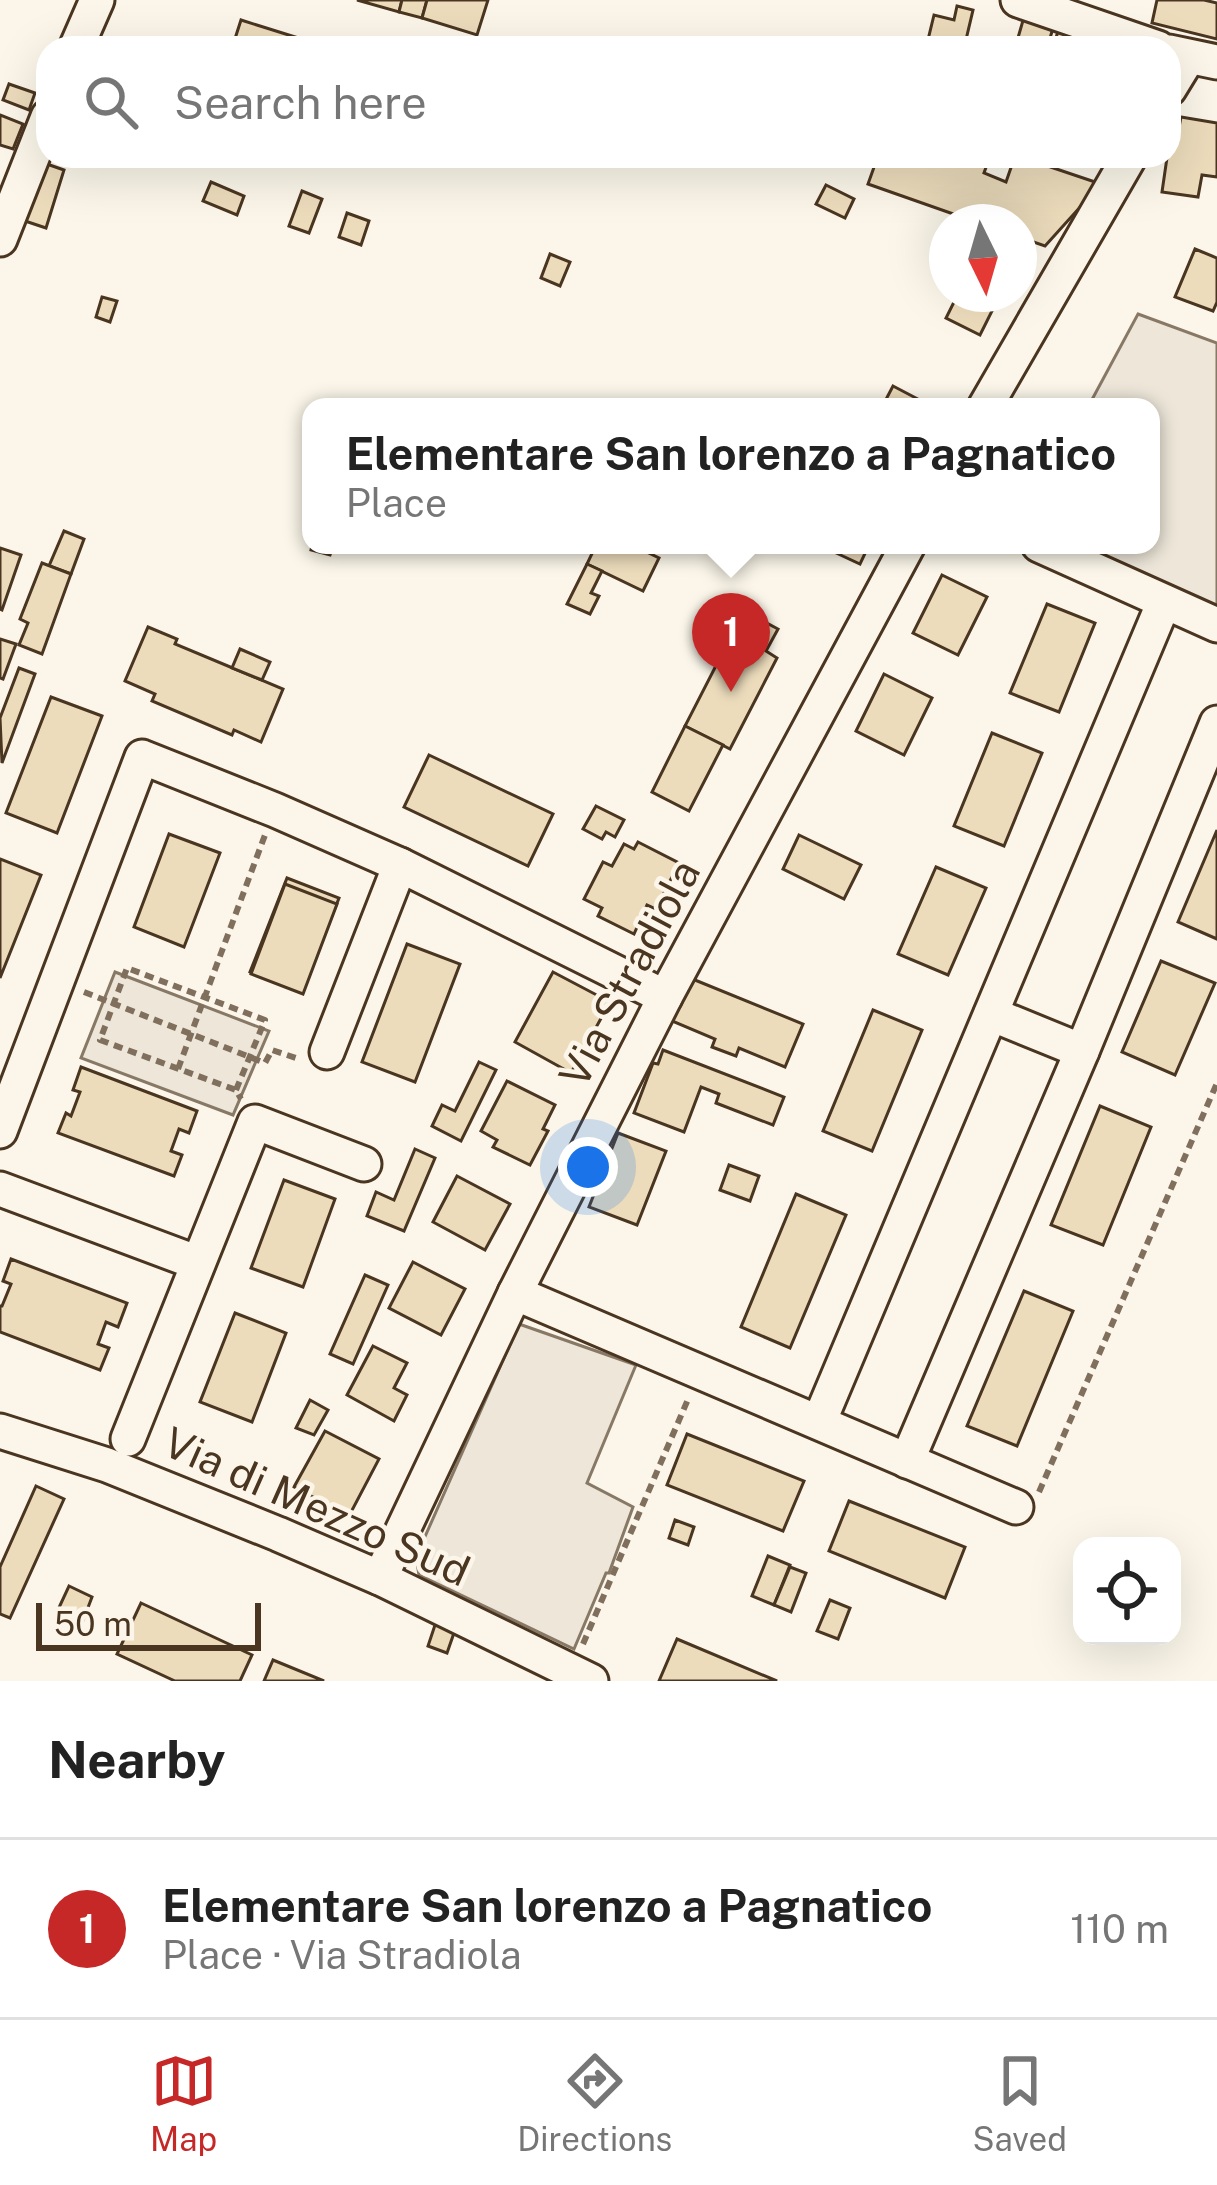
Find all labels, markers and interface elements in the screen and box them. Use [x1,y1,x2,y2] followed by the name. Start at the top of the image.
[36,36,1181,168] search box
[78,69,144,135] icon: search
[174,76,427,129] text: Search here
[929,204,1037,312] north arrow
[302,398,1160,554] popup
[346,427,1116,480] text: Elementare San lorenzo a Pagnatico
[346,480,447,526] text: Place
[692,593,770,692] pin: 1
[549,851,709,1095] street label: Via Stradiola
[558,1137,618,1197] your location
[156,1417,478,1595] street label: Via di Mezzo Sud
[1073,1537,1181,1645] map controls
[1073,1537,1181,1645] button: locate
[36,1597,261,1650] scale bar
[54,1605,132,1643] text: 50 m
[48,1730,225,1789] text: Nearby
[162,1879,932,1932] text: Elementare San lorenzo a Pagnatico
[79,1906,95,1952] text: 1
[1070,1906,1169,1952] text: 110 m
[162,1932,522,1978] text: Place · Via Stradiola
[150,2048,217,2158] tab: Map
[517,2048,672,2158] tab: Directions
[973,2048,1067,2158] tab: Saved

